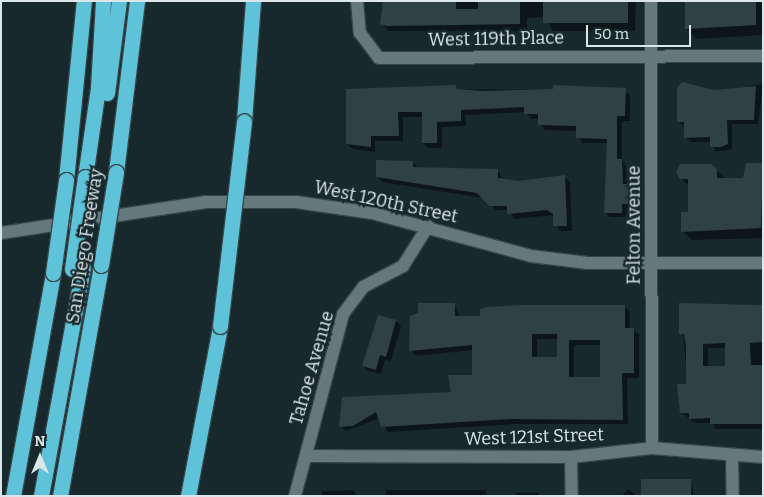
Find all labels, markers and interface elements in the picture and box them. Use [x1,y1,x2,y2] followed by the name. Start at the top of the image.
[589,15,694,47] scale bar
[594,25,629,43] text: 50 m
[428,27,564,51] street label: West 119th Place
[623,165,645,285] street label: Felton Avenue
[62,167,108,325] street label: San Diego Freeway
[312,176,460,228] street label: West 120th Street
[285,308,339,428] street label: Tahoe Avenue
[464,424,604,450] street label: West 121st Street
[15,432,65,482] north arrow
[35,433,45,450] text: N

